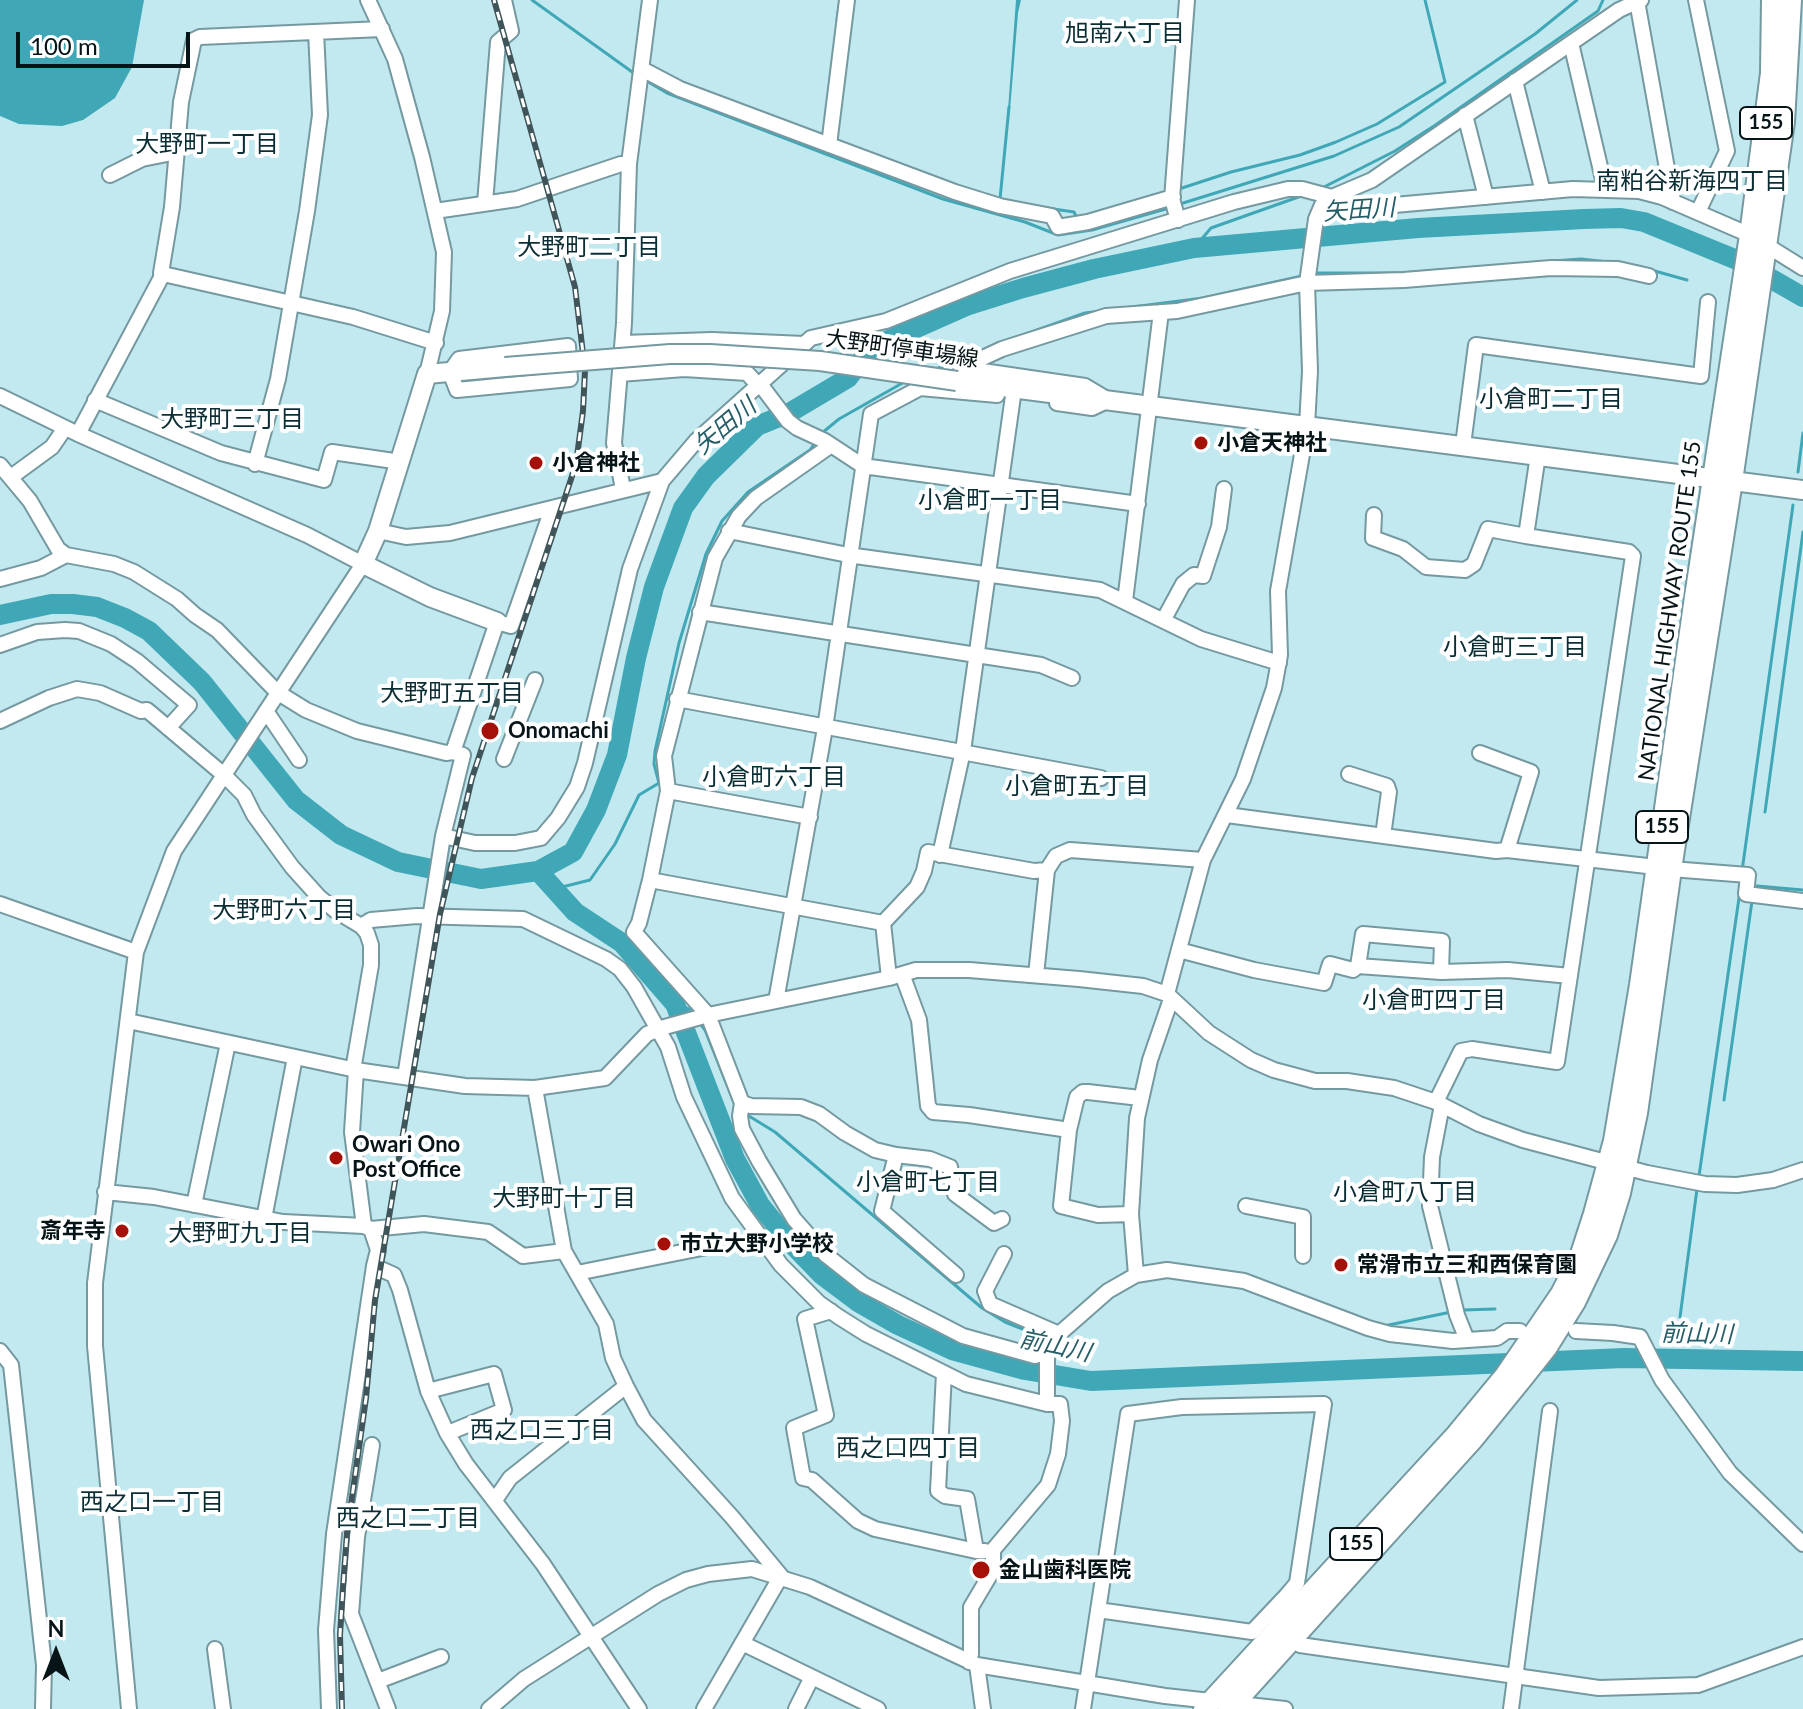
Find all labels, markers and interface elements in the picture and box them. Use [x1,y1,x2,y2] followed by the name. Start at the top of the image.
[20,16,194,66] scale bar
[1065,19,1185,47] district label: 旭南六丁目
[30,31,98,60] text: 100 m
[1740,107,1792,139] road number: 155
[135,130,279,158] district label: 大野町一丁目
[1596,167,1788,195] district label: 南粕谷新海四丁目
[1322,193,1396,227] water label: 矢田川
[517,233,661,261] district label: 大野町二丁目
[824,325,980,373] street label: 大野町停車場線
[1479,385,1623,413] district label: 小倉町二丁目
[688,392,762,460] water label: 矢田川
[160,405,304,433] district label: 大野町三丁目
[1217,430,1327,456] place label: 小倉天神社
[1192,434,1210,452] marker: 小倉天神社
[1633,439,1707,783] street label: NATIONAL HIGHWAY ROUTE 155
[552,450,640,476] place label: 小倉神社
[527,454,545,472] marker: 小倉神社
[918,486,1062,514] district label: 小倉町一丁目
[1443,633,1587,661] district label: 小倉町三丁目
[380,679,524,707] district label: 大野町五丁目
[508,718,609,744] place label: Onomachi
[479,720,501,742] marker: Onomachi
[702,763,846,791] district label: 小倉町六丁目
[1005,772,1149,800] district label: 小倉町五丁目
[1636,811,1688,843] road number: 155
[212,896,356,924] district label: 大野町六丁目
[1362,986,1506,1014] district label: 小倉町四丁目
[352,1132,461,1184] place label: Owari Ono Post Office
[327,1149,345,1167] marker: Owari Ono Post Office
[856,1168,1000,1196] district label: 小倉町七丁目
[1333,1178,1477,1206] district label: 小倉町八丁目
[492,1184,636,1212] district label: 大野町十丁目
[40,1218,106,1244] place label: 斎年寺
[168,1219,312,1247] district label: 大野町九丁目
[113,1222,131,1240] marker: 斎年寺
[680,1231,834,1257] place label: 市立大野小学校
[655,1235,673,1253] marker: 市立大野小学校
[1357,1252,1577,1278] place label: 常滑市立三和西保育園
[1332,1256,1350,1274] marker: 常滑市立三和西保育園
[1661,1319,1733,1349] water label: 前山川
[1017,1324,1093,1368] water label: 前山川
[470,1416,614,1444] district label: 西之口三丁目
[836,1434,980,1462] district label: 西之口四丁目
[80,1488,224,1516] district label: 西之口一丁目
[336,1504,480,1532] district label: 西之口二丁目
[1330,1528,1382,1560] road number: 155
[999,1557,1131,1583] place label: 金山歯科医院
[970,1559,992,1581] marker: 金山歯科医院
[16,1613,96,1693] north arrow
[48,1615,64,1642] text: N

